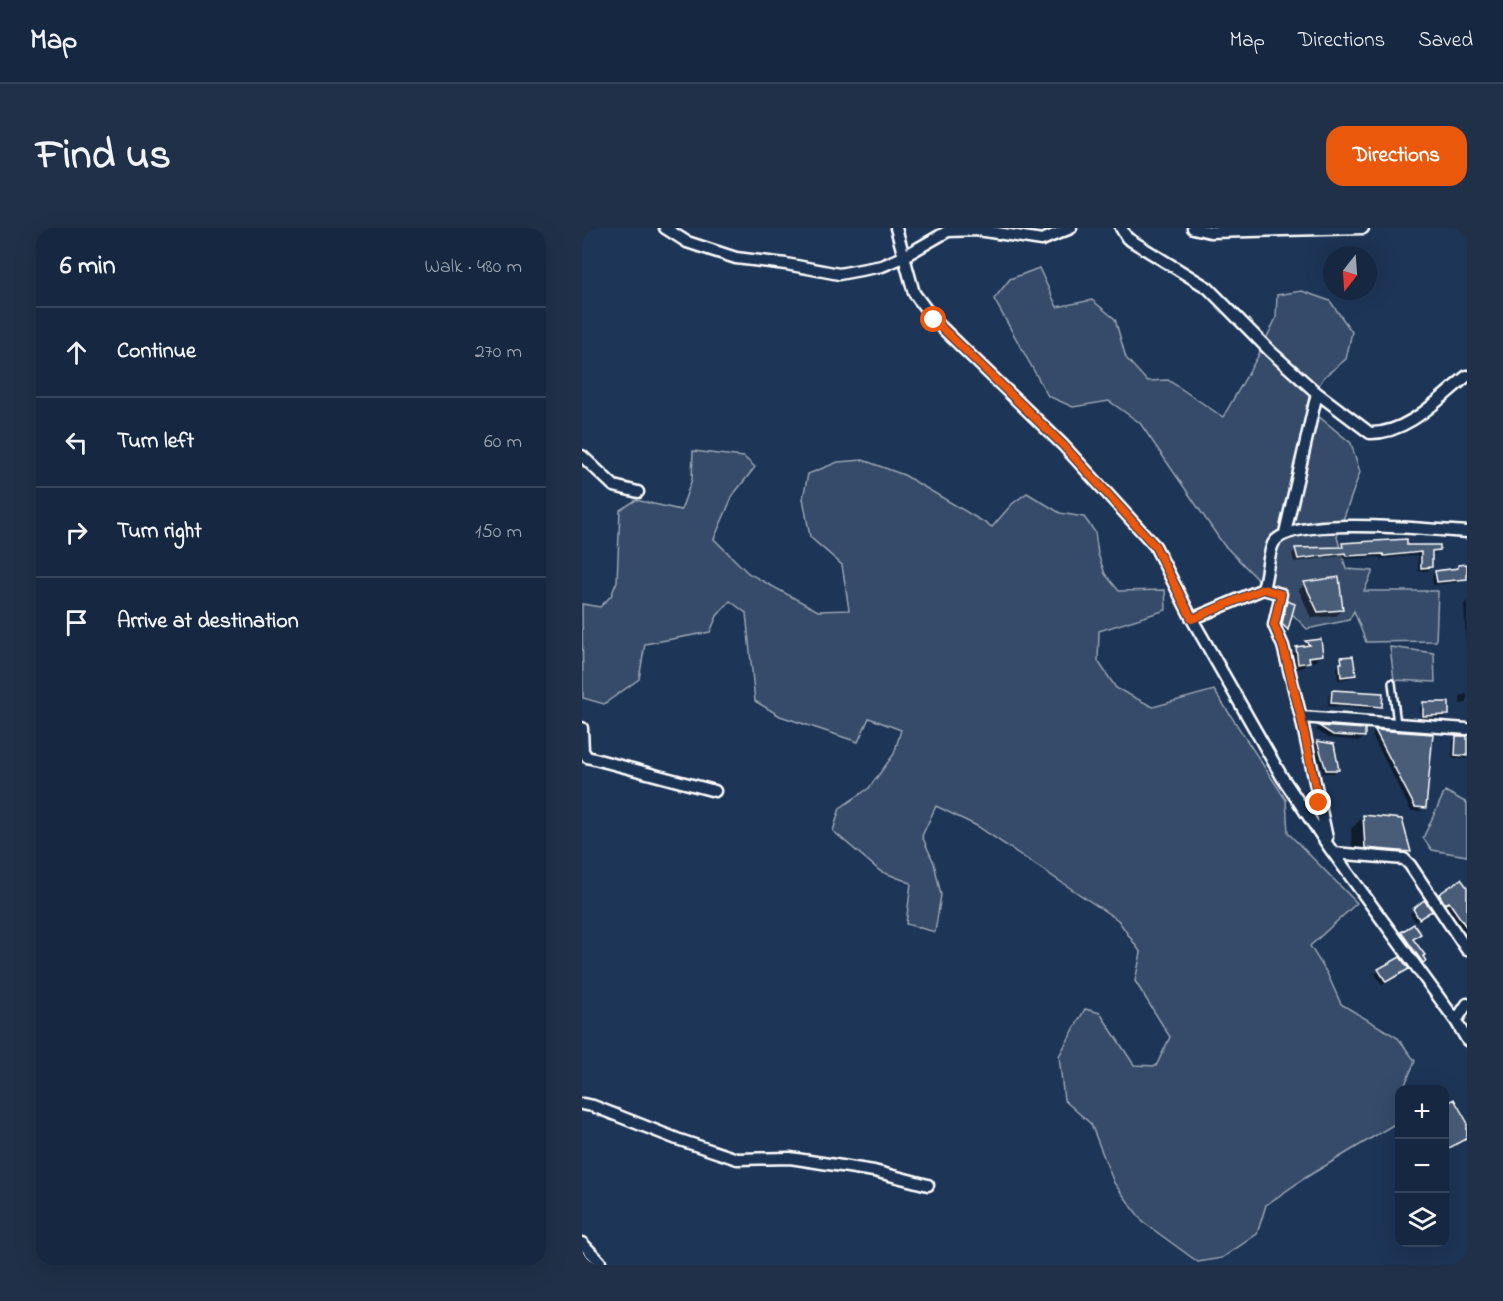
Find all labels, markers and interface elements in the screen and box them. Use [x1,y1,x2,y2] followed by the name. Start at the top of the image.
[30,21,77,62] text: Map
[1229,26,1265,56] text: Map
[1298,26,1385,56] text: Directions
[1418,26,1473,56] text: Saved
[36,126,171,187] text: Find us
[1326,126,1467,186] button: Directions
[1323,246,1377,300] north arrow
[60,248,116,286] text: 6 min
[424,253,522,282] text: Walk · 480 m
[920,306,946,332] route start
[60,336,93,369] icon: ahead
[117,336,196,368] text: Continue
[475,338,522,367] text: 270 m
[60,426,93,459] icon: left
[117,426,194,458] text: Turn left
[484,428,522,457] text: 60 m
[60,516,93,549] icon: right
[117,516,202,548] text: Turn right
[475,518,522,547] text: 150 m
[60,606,93,639] icon: arrive
[117,606,299,638] text: Arrive at destination
[1305,789,1331,815] route end
[1395,1085,1449,1247] map controls
[1395,1085,1449,1139] button: +
[1395,1139,1449,1193] button: −
[1395,1193,1449,1247] button: layers

